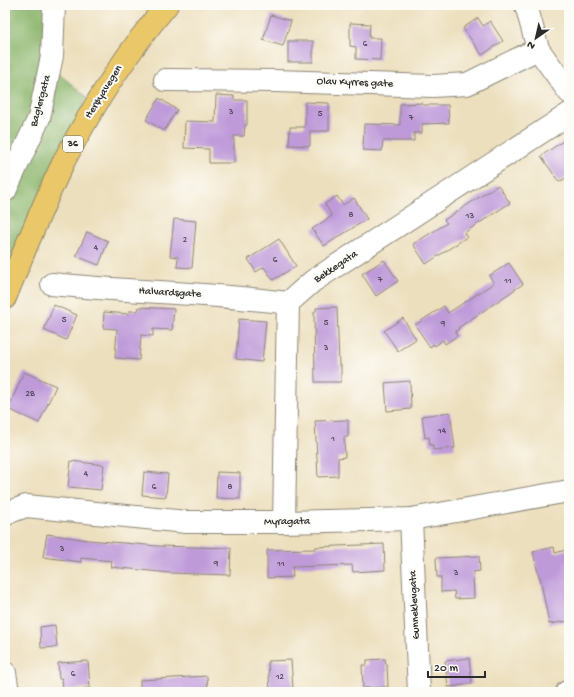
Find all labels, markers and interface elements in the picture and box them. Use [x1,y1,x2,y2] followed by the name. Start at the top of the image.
[516,18,556,58] north arrow
[525,38,538,52] text: N
[363,39,368,50] house number: 6
[83,62,126,121] street label: Herøyavegen
[28,73,54,129] street label: Baglergata
[316,76,394,90] street label: Olav Kyrres gate
[228,107,234,118] house number: 3
[318,109,323,120] house number: 5
[408,113,414,124] house number: 7
[63,136,83,152] road number: 36
[349,210,354,221] house number: 8
[465,211,474,222] house number: 13
[183,235,188,246] house number: 2
[94,243,99,254] house number: 4
[311,248,361,286] street label: Bekkegata
[273,255,278,266] house number: 6
[377,275,383,286] house number: 7
[503,276,512,287] house number: 11
[138,285,202,301] street label: Halvardsgate
[62,315,67,326] house number: 5
[324,318,329,329] house number: 5
[440,319,446,330] house number: 9
[323,343,329,354] house number: 3
[25,389,35,400] house number: 2B
[437,426,447,437] house number: 14
[330,434,335,445] house number: 1
[84,469,89,480] house number: 4
[152,482,157,493] house number: 6
[228,482,233,493] house number: 8
[264,516,311,528] street label: Myragata
[59,544,65,555] house number: 3
[213,559,219,570] house number: 9
[276,559,285,570] house number: 11
[453,568,459,579] house number: 3
[407,569,423,640] street label: Gunneklevgata
[428,653,485,679] scale bar
[434,662,459,676] text: 20 m
[71,669,76,680] house number: 6
[275,672,285,683] house number: 12

